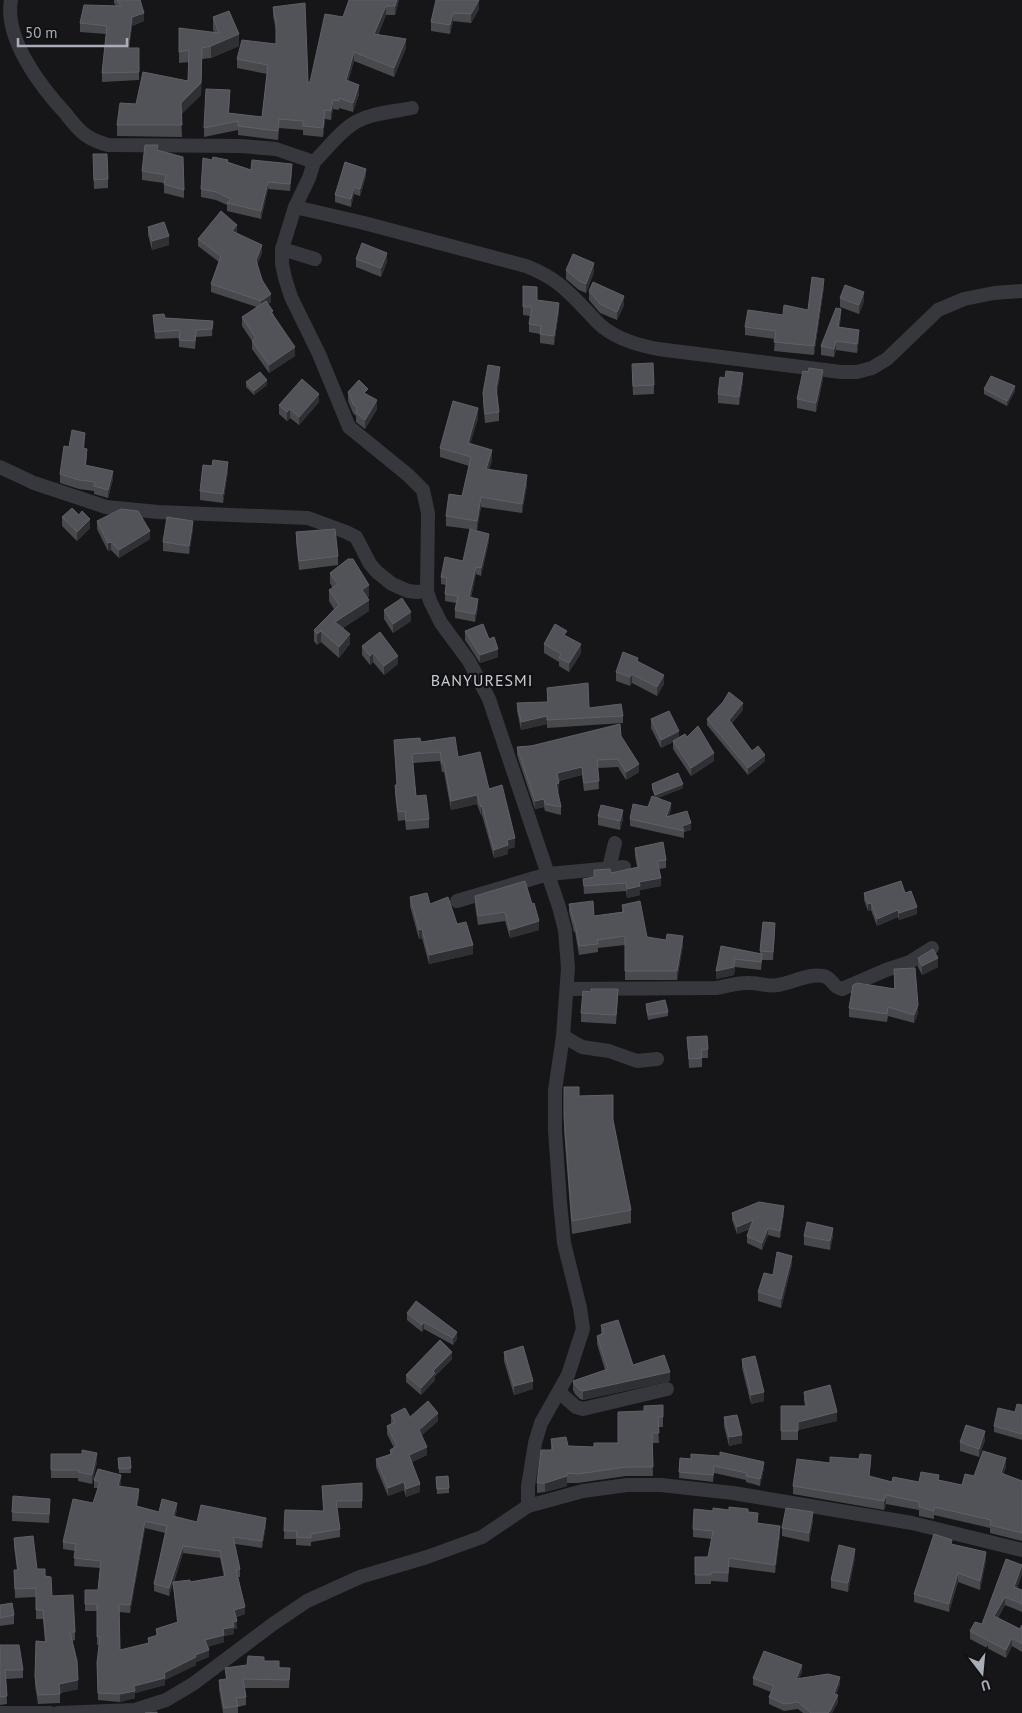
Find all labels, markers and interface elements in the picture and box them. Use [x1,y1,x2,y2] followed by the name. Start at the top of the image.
[18,15,126,47] scale bar
[25,23,58,42] text: 50 m
[431,670,533,690] district label: BANYURESMI
[957,1648,1007,1698] north arrow
[979,1676,992,1695] text: U

